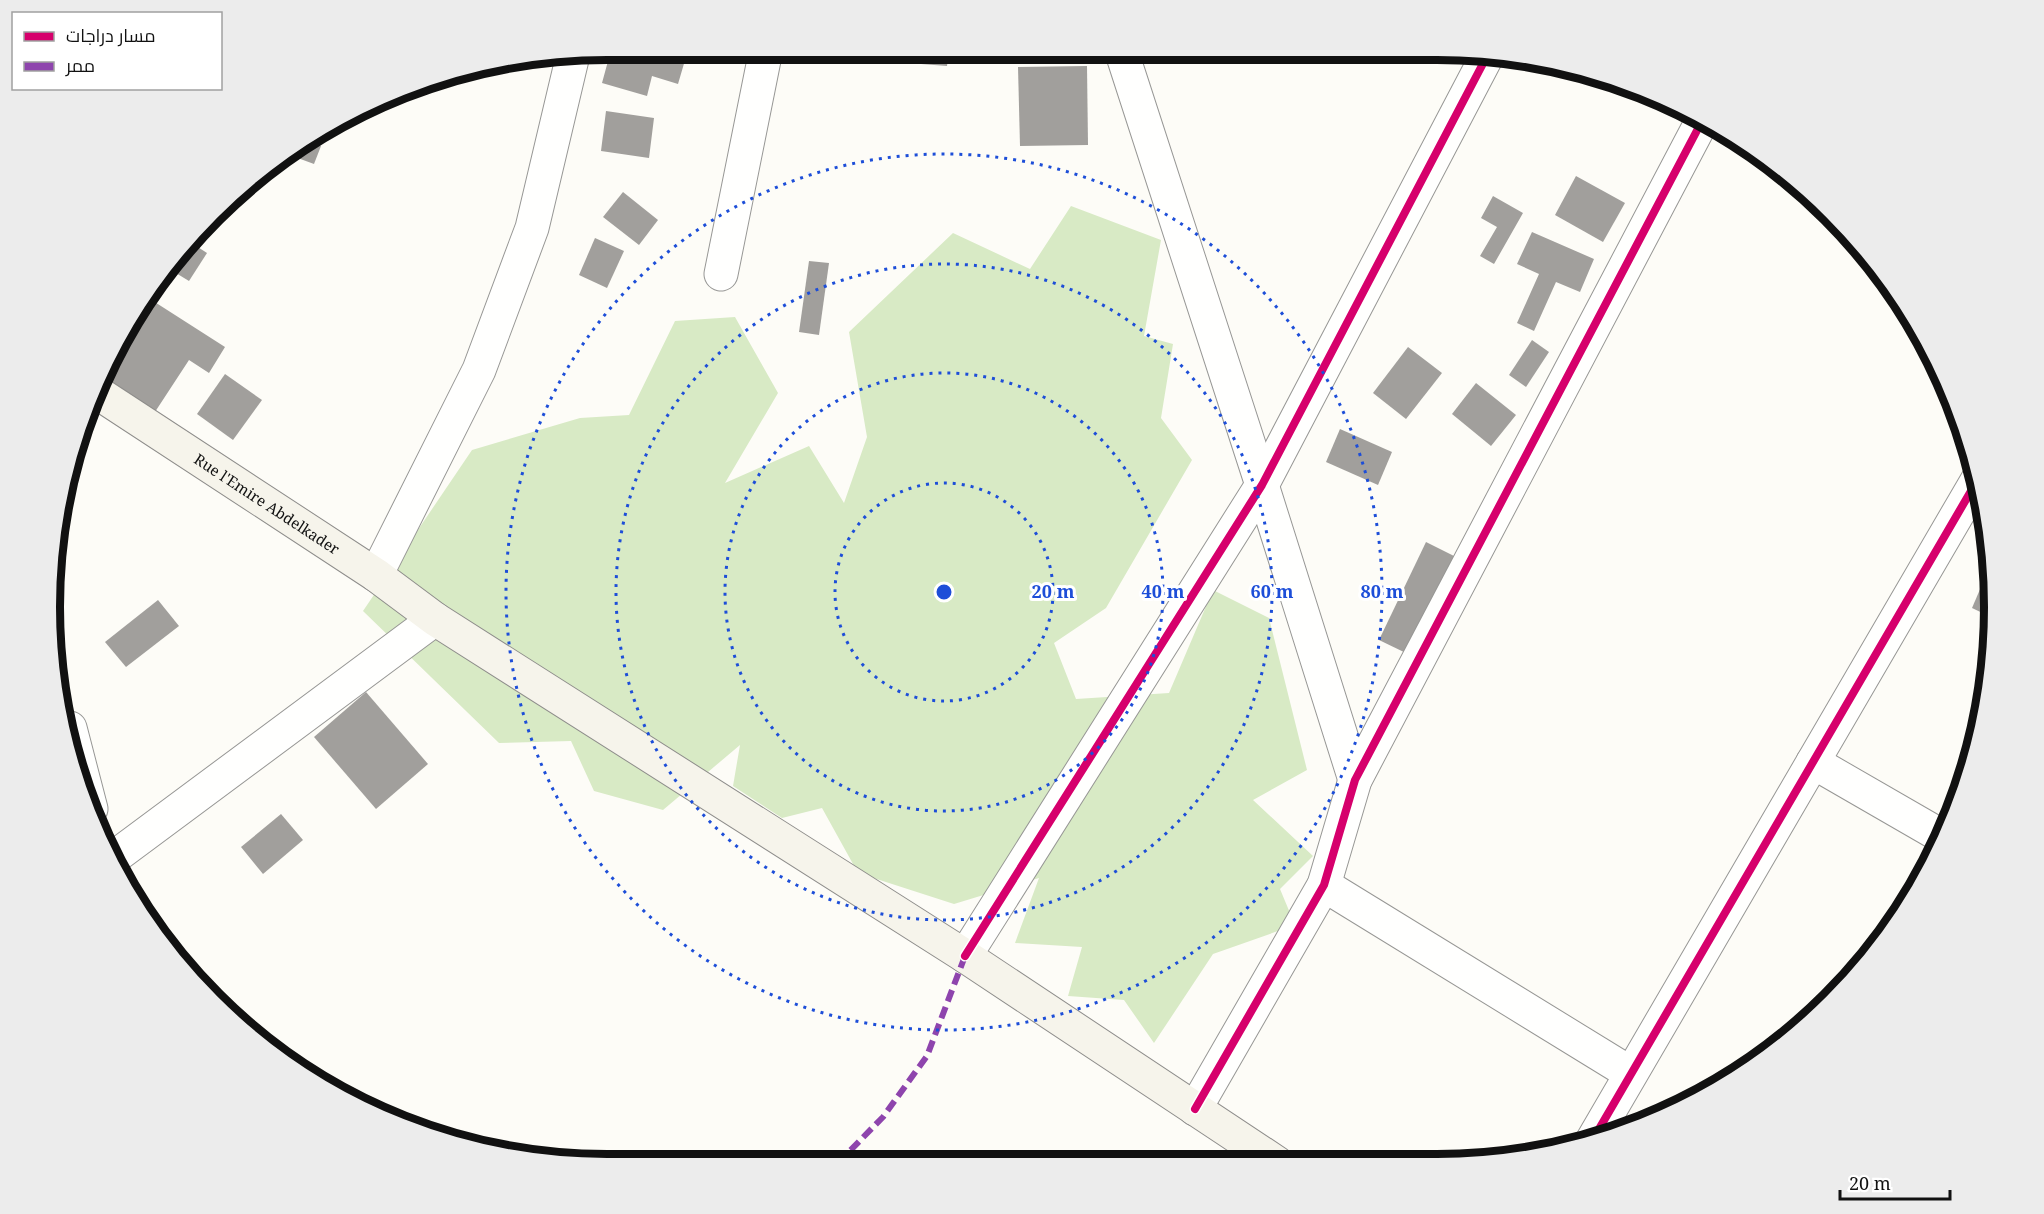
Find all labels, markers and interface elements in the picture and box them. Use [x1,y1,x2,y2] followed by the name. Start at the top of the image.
[12,12,222,90] legend
[66,23,156,47] text: مسار دراجات
[65,53,95,77] text: ممر
[190,449,344,559] street label: Rue l'Emire Abdelkader
[1032,579,1075,603] text: 20 m
[1142,579,1185,603] text: 40 m
[1251,579,1294,603] text: 60 m
[1361,579,1404,603] text: 80 m
[934,582,954,602] centre of rings
[1840,1163,1950,1201] scale bar
[1849,1171,1891,1195] text: 20 m

